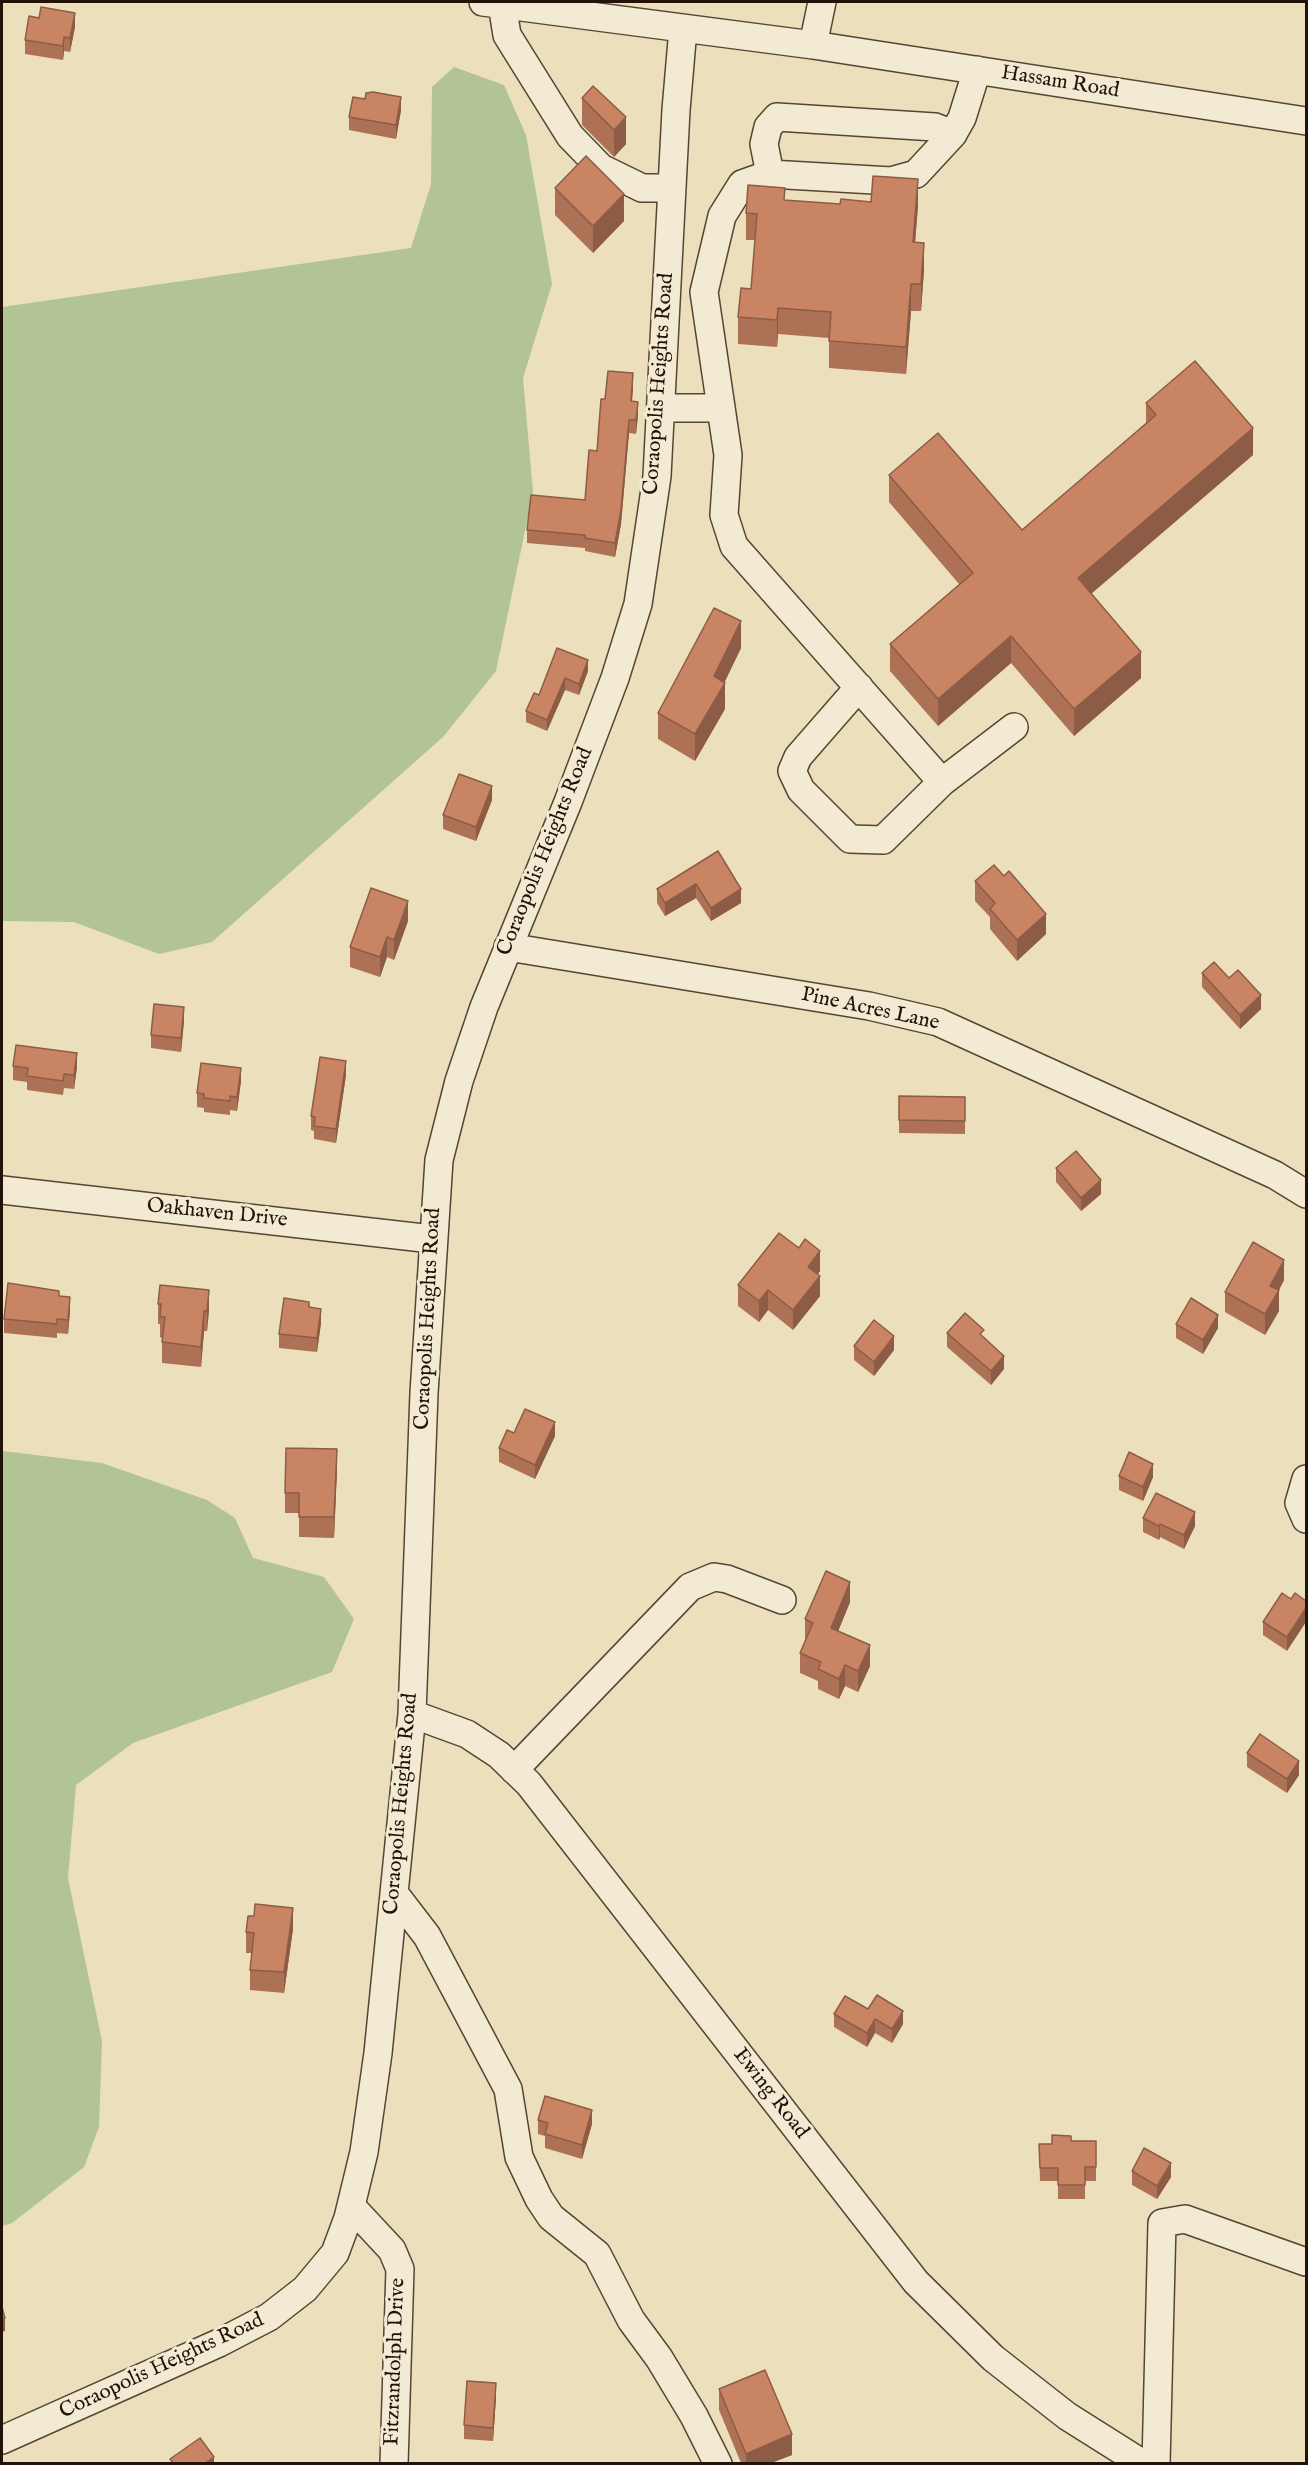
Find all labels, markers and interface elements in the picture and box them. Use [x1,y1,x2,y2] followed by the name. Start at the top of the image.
[999,61,1121,105] street label: Hassam Road
[640,272,680,496] street label: Coraopolis Heights Road
[493,744,599,960] street label: Coraopolis Heights Road
[799,983,941,1037] street label: Pine Acres Lane
[145,1194,289,1234] street label: Oakhaven Drive
[411,1207,447,1431] street label: Coraopolis Heights Road
[380,1692,424,1916] street label: Coraopolis Heights Road
[727,2044,813,2144] street label: Ewing Road
[380,2278,412,2446] street label: Fitzrandolph Drive
[56,2309,268,2425] street label: Coraopolis Heights Road

